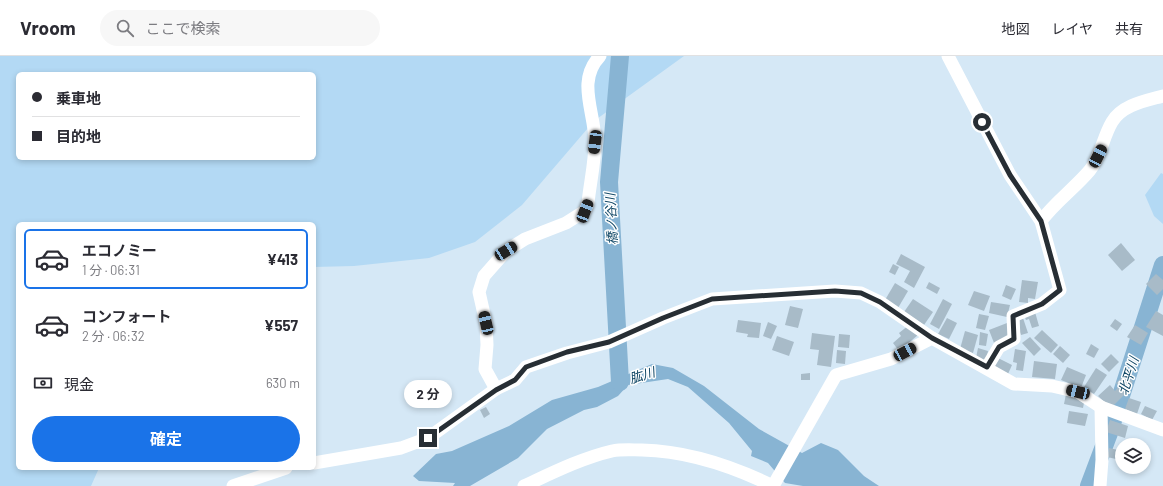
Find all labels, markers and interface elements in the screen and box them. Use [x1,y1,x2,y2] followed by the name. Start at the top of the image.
[100,10,380,46] search box
[20,16,76,39] text: Vroom
[114,17,136,39] icon: search
[146,19,221,37] text: ここで検索
[1001,20,1029,37] text: 地図
[1051,20,1093,37] text: レイヤ
[1115,20,1143,37] text: 共有
[56,89,101,107] text: 乗車地
[973,113,991,131] route start
[56,127,101,145] text: 目的地
[588,129,602,155] car
[1087,143,1109,169] car
[602,191,620,245] water label: 橋ノ谷川
[575,198,595,224] car
[493,240,519,262] car
[34,241,70,277] icon: car
[82,241,157,259] text: エコノミー
[267,250,298,268] text: ¥413
[82,262,140,278] text: 1 分 · 06:31
[34,307,70,343] icon: car
[82,307,172,325] text: コンフォート
[477,310,495,336] car
[264,316,298,334] text: ¥557
[82,328,145,344] text: 2 分 · 06:32
[892,341,918,363] car
[1114,353,1142,397] water label: 北平川
[627,363,659,386] water label: 肱川
[32,372,54,394] icon: cash
[64,375,94,393] text: 現金
[266,375,300,391] text: 630 m
[404,380,452,408] callout: 2 分
[1065,383,1091,401] car
[417,386,439,402] text: 2 分
[32,416,300,462] button: 確定
[419,429,437,447] route end
[1115,438,1151,474] map controls
[1115,438,1151,474] button: layers

